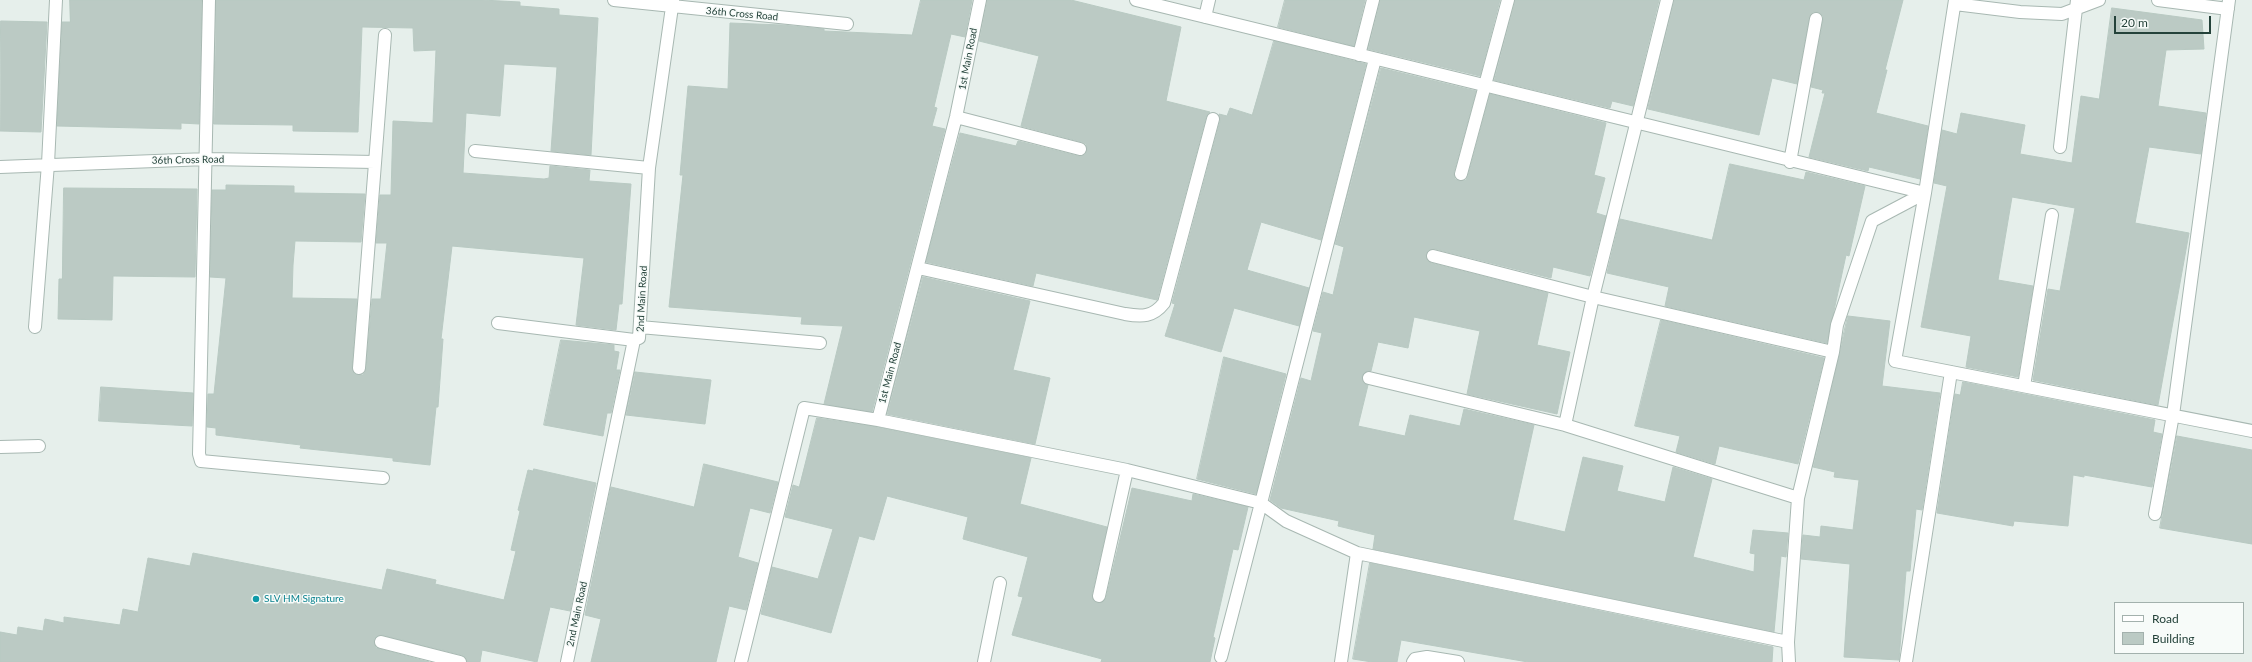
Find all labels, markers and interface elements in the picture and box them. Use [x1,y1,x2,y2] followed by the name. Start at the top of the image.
[705,5,779,23] street label: 36th Cross Road
[2116,8,2213,34] scale bar
[2121,15,2148,30] text: 20 m
[956,27,980,91] street label: 1st Main Road
[152,153,224,167] street label: 36th Cross Road
[634,266,650,332] street label: 2nd Main Road
[876,341,904,405] street label: 1st Main Road
[564,580,590,648] street label: 2nd Main Road
[264,593,344,605] place label: SLV HM Signature
[251,594,261,604] marker: SLV HM Signature
[2114,602,2244,654] legend
[2152,611,2179,626] text: Road
[2152,631,2195,646] text: Building

